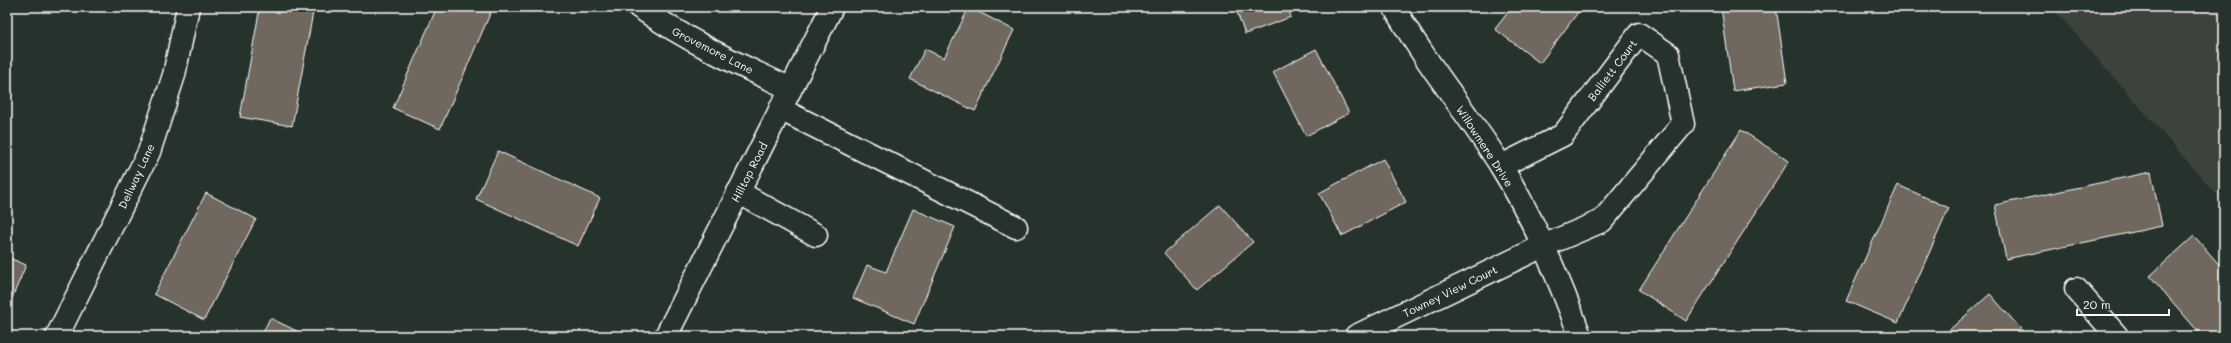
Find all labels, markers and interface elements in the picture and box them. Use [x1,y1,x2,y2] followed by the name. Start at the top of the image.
[670,23,756,77] street label: Grovemore Lane
[1584,36,1640,104] street label: Balliett Court
[1453,102,1517,190] street label: Willowmere Drive
[727,139,771,205] street label: Hilltop Road
[114,141,158,211] street label: Dellway Lane
[1400,262,1500,320] street label: Towney View Court
[2077,291,2169,317] scale bar
[2083,296,2111,312] text: 20 m

